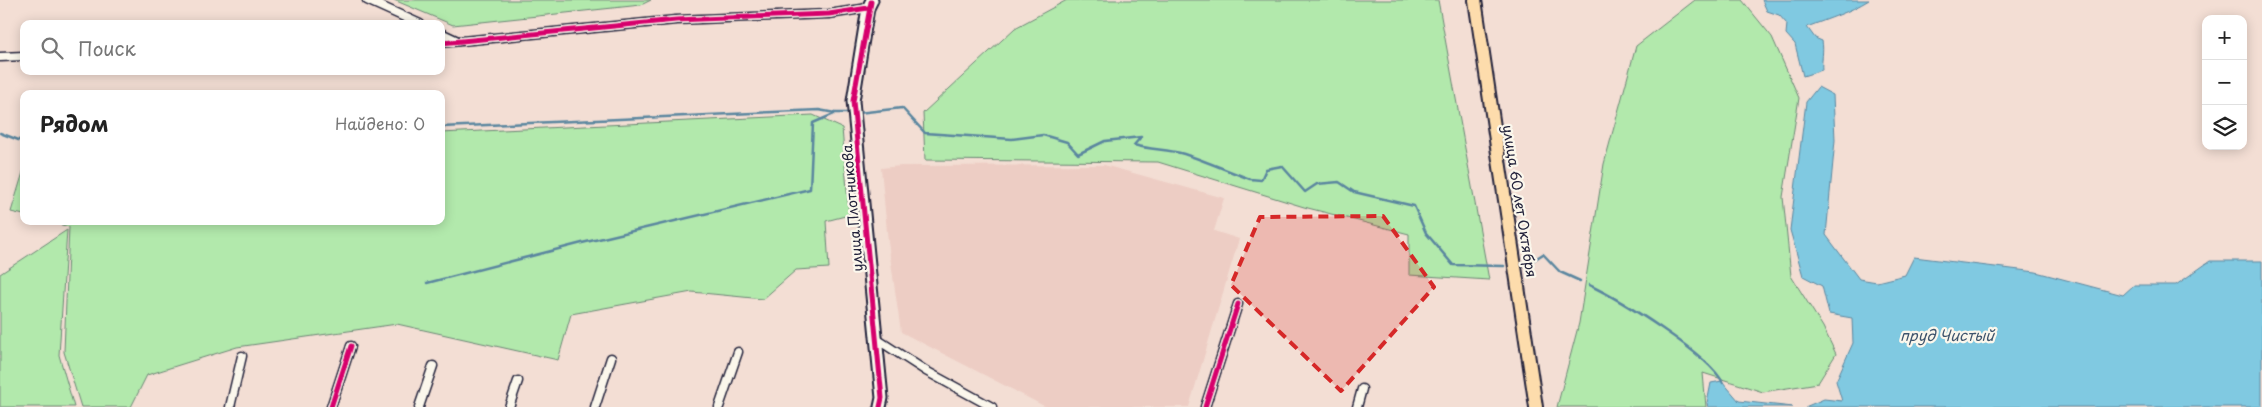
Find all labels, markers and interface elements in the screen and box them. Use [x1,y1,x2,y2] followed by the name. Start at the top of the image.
[2202,15,2247,150] map controls
[2202,15,2247,60] button: +
[20,20,445,75] search box
[38,34,66,62] icon: search
[78,34,136,62] text: Поиск
[2202,60,2247,105] button: −
[2202,105,2247,150] button: layers
[40,107,108,139] text: Рядом
[335,111,425,135] text: Найдено: 0
[1498,123,1542,279] street label: улица 60 лет Октября
[836,143,868,273] street label: улица Плотникова
[1900,323,1996,346] water label: пруд Чистый

